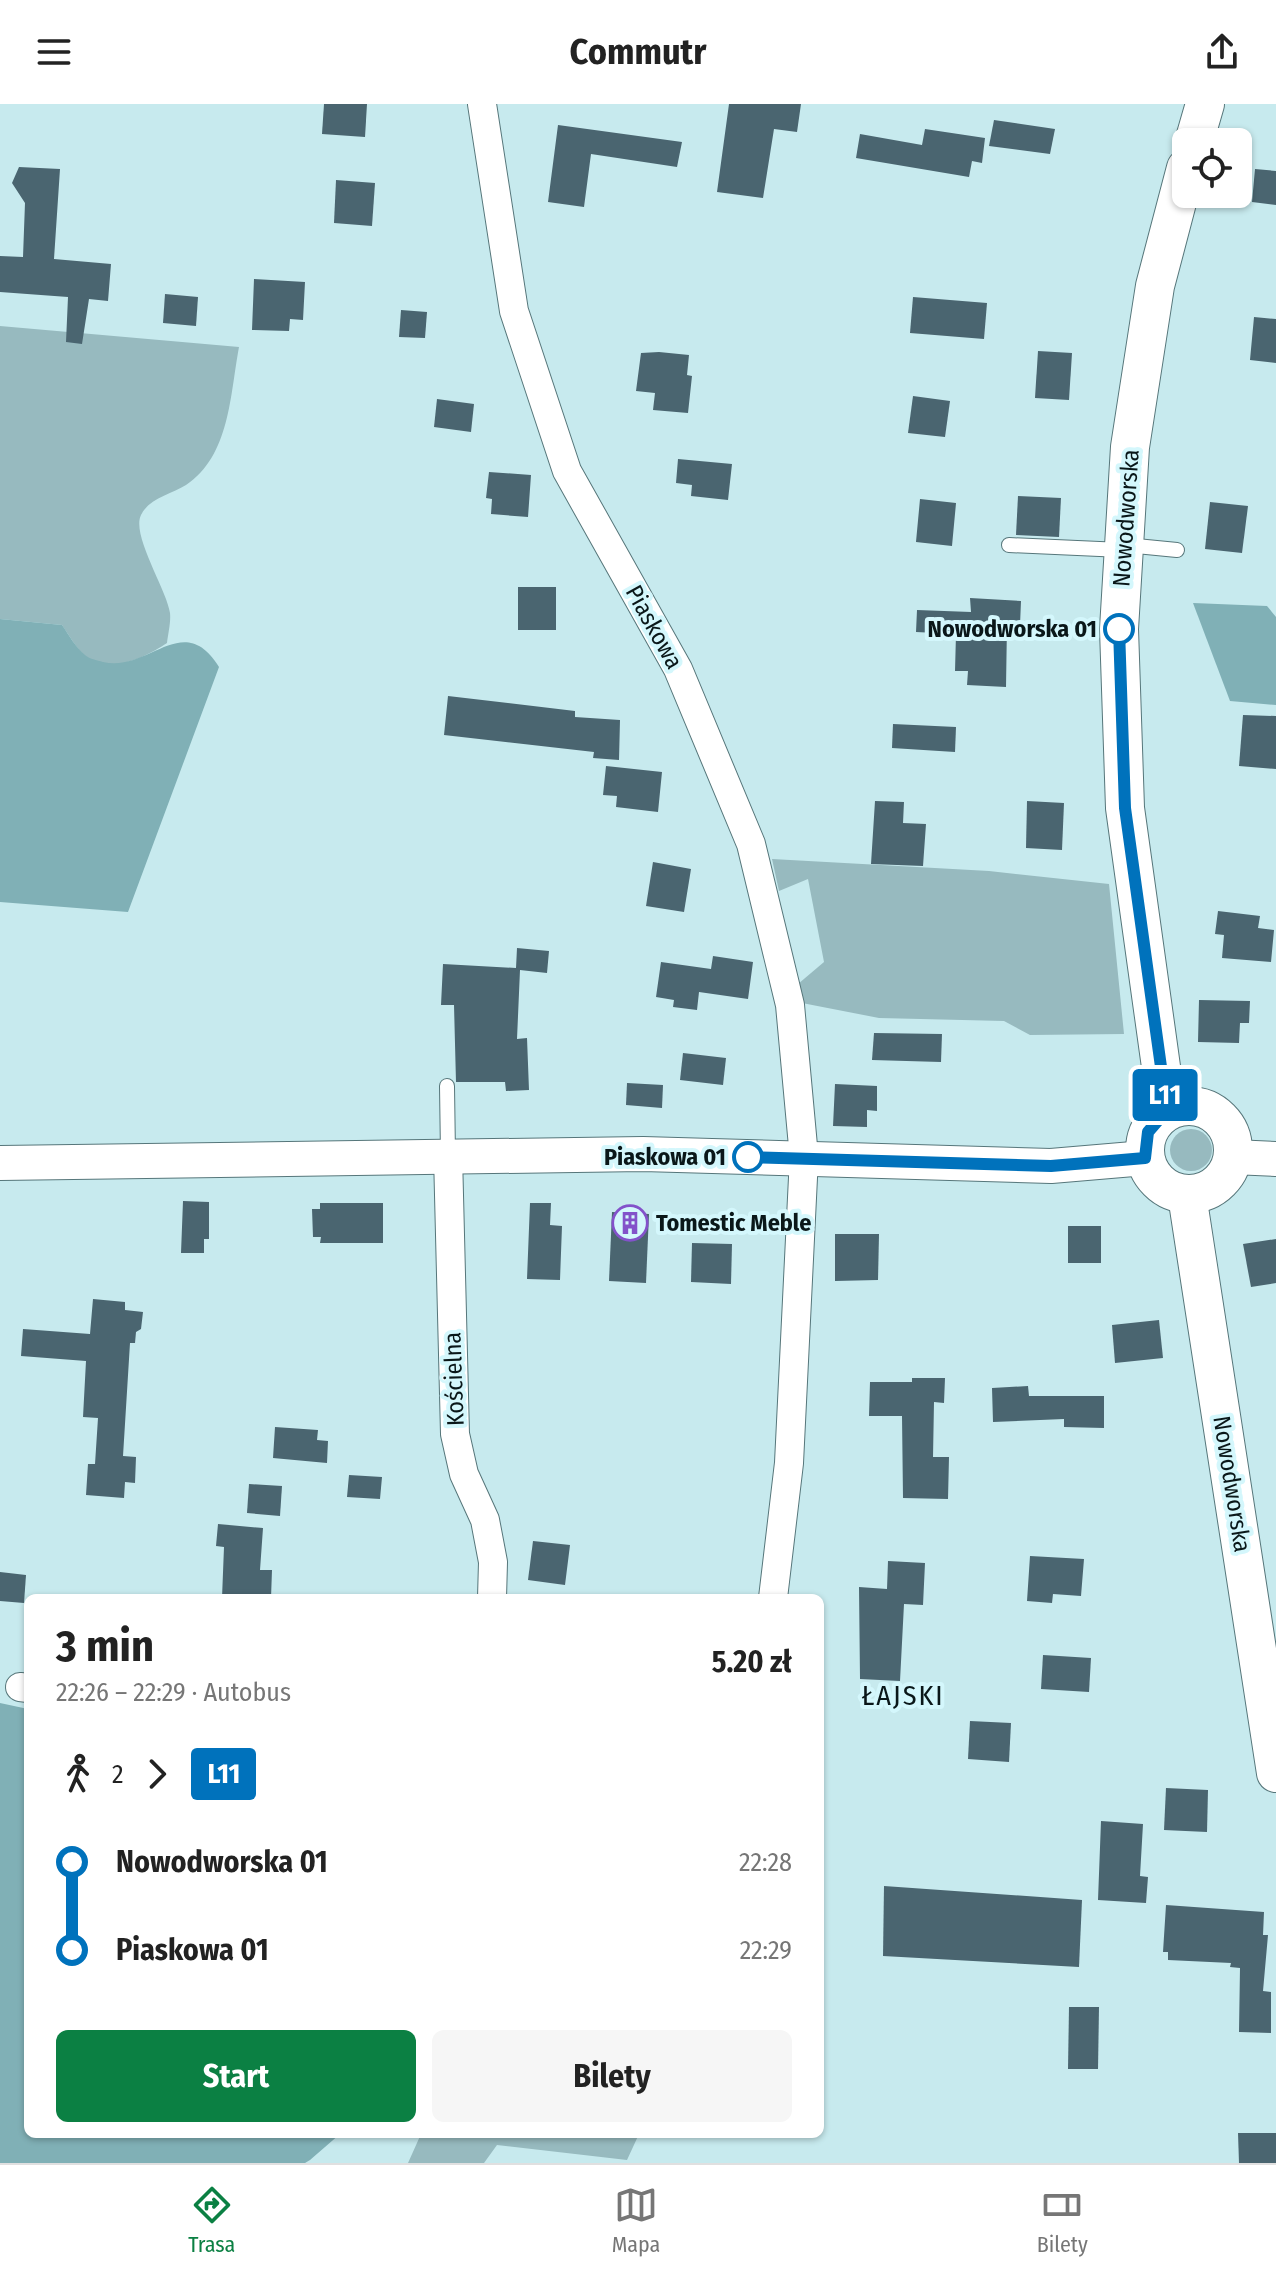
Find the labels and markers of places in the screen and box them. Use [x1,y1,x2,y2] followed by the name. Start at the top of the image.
[1104,614,1134,644] marker: Nowodworska 01
[928,615,1097,643] place label: Nowodworska 01
[733,1142,763,1172] marker: Piaskowa 01
[604,1143,726,1171] place label: Piaskowa 01
[611,1204,649,1242] building icon: Tomestic Meble
[656,1209,811,1237] place label: Tomestic Meble

